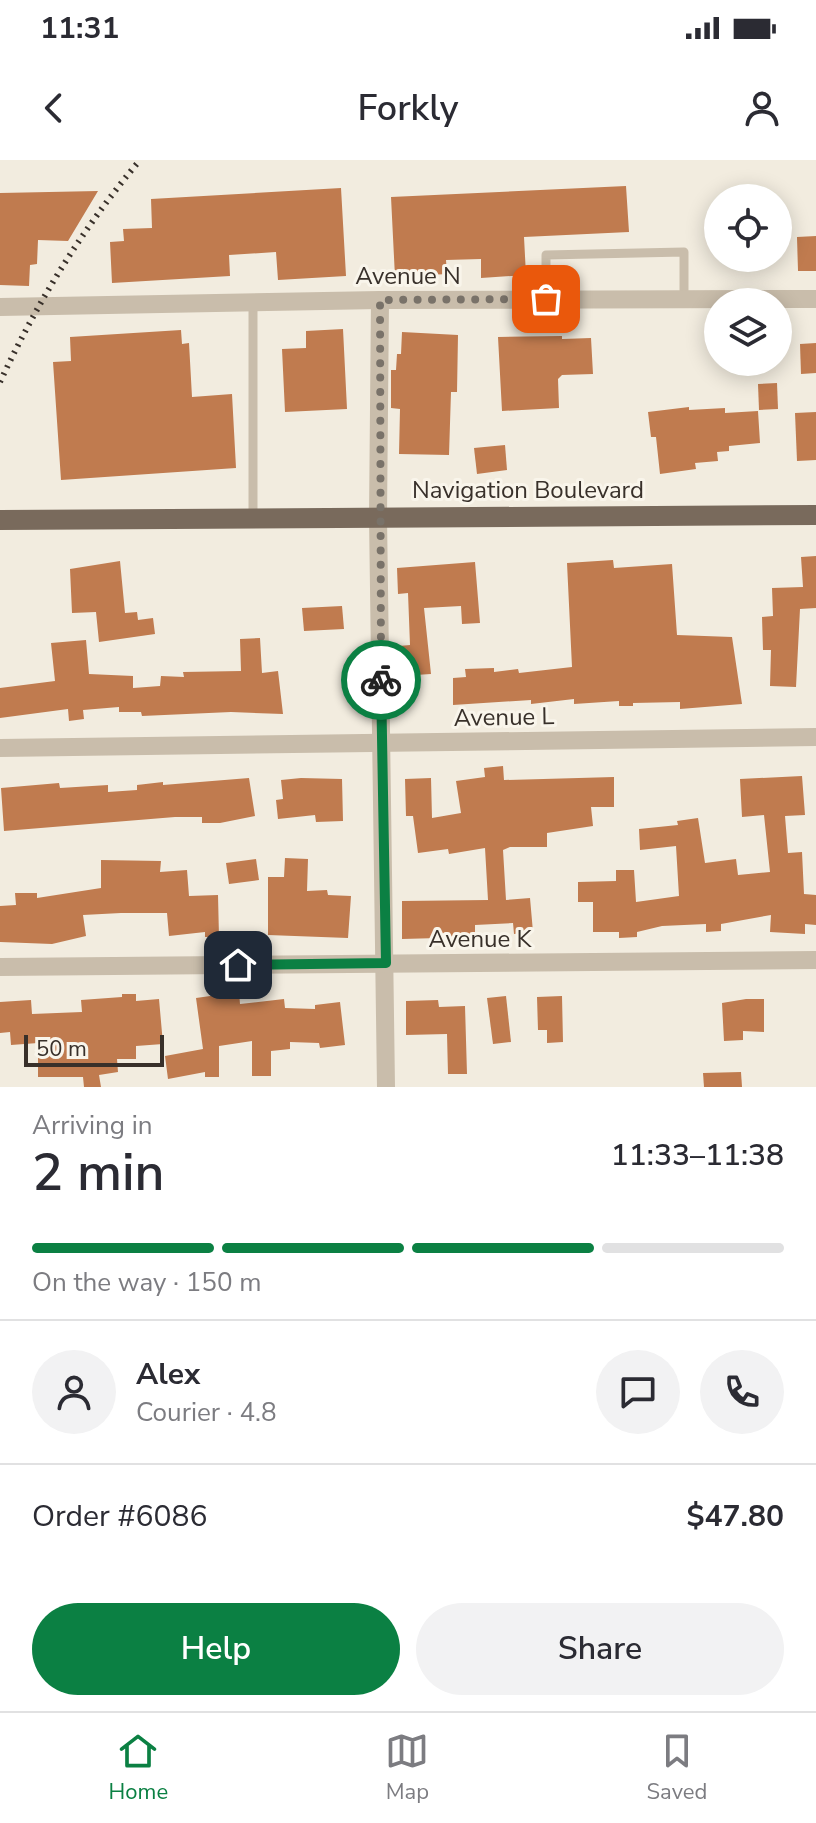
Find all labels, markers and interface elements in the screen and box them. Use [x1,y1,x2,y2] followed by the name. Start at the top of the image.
[40,8,119,49] text: 11:31
[358,84,458,133] text: Forkly
[32,86,76,130] icon: back
[740,86,784,130] icon: person
[704,184,792,376] map controls
[704,184,792,272] button: locate
[355,260,461,292] street label: Avenue N
[512,265,580,333] pin
[524,277,568,321] icon: bag
[704,288,792,376] button: layers
[412,474,644,506] street label: Navigation Boulevard
[341,640,421,720] courier
[359,658,403,702] icon: bike
[453,700,555,734] street label: Avenue L
[429,923,532,955] street label: Avenue K
[204,931,272,999] pin
[216,943,260,987] icon: home
[24,1031,164,1067] scale bar
[36,1034,87,1064] text: 50 m
[32,1108,153,1143] text: Arriving in
[611,1135,784,1176] text: 11:33–11:38
[32,1137,165,1208] text: 2 min
[32,1265,261,1300] text: On the way · 150 m
[32,1350,116,1434] button: person
[596,1350,680,1434] button: chat
[700,1350,784,1434] button: phone
[136,1354,200,1395] text: Alex
[136,1395,277,1430] text: Courier · 4.8
[32,1496,207,1537] text: Order #6086
[687,1496,784,1537] text: $47.80
[32,1603,400,1695] button: Help
[416,1603,784,1695] button: Share
[109,1729,168,1807] tab: Home
[385,1729,429,1807] tab: Map
[647,1729,707,1807] tab: Saved

